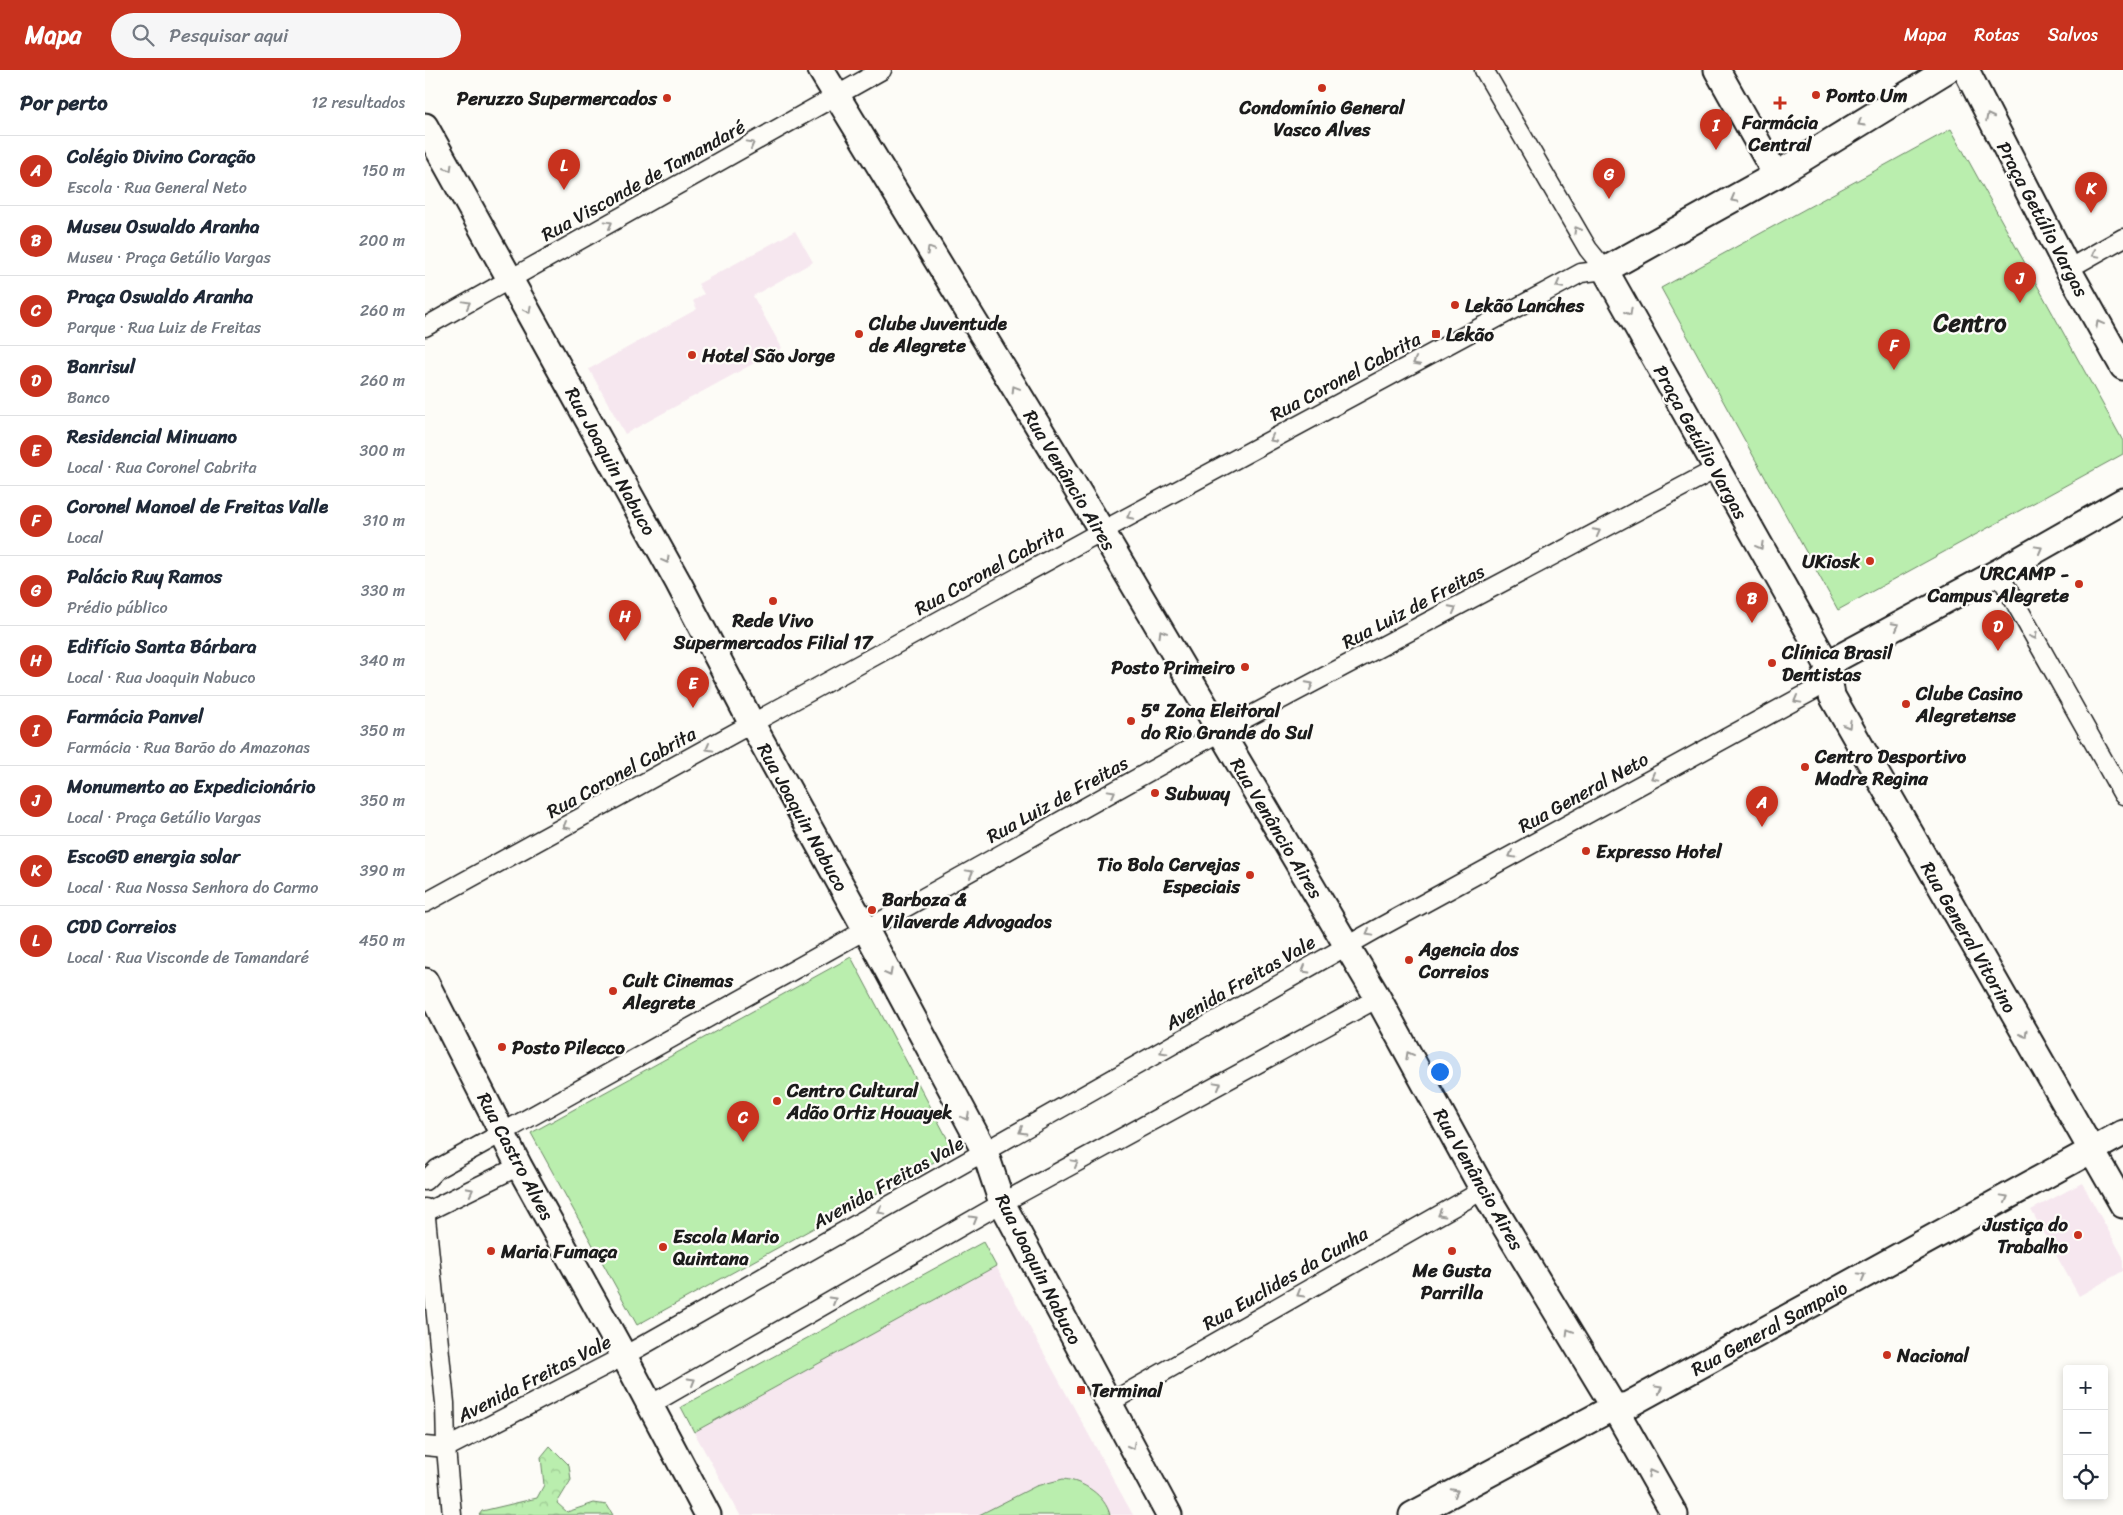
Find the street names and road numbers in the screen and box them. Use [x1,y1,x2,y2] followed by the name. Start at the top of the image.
[535,110,752,251] street label: Rua Visconde de Tamandaré
[1987,135,2098,303] street label: Praça Getúlio Vargas
[1264,322,1427,430] street label: Rua Coronel Cabrita
[1644,359,1757,526] street label: Praça Getúlio Vargas
[556,381,665,542] street label: Rua Joaquin Nabuco
[1014,403,1125,558] street label: Rua Venâncio Aires
[908,514,1071,624] street label: Rua Coronel Cabrita
[1336,555,1491,658] street label: Rua Luiz de Freitas
[540,717,703,827] street label: Rua Coronel Cabrita
[748,737,857,898] street label: Rua Joaquin Nabuco
[1512,743,1655,842] street label: Rua General Neto
[980,747,1135,852] street label: Rua Luiz de Freitas
[1221,751,1332,906] street label: Rua Venâncio Aires
[1912,855,2026,1020] street label: Rua General Vitorino
[1158,926,1322,1040] street label: Avenida Freitas Vale
[468,1086,563,1227] street label: Rua Castro Alves
[1424,1102,1533,1257] street label: Rua Venâncio Aires
[805,1127,971,1238] street label: Avenida Freitas Vale
[986,1188,1091,1351] street label: Rua Joaquin Nabuco
[1196,1217,1375,1339] street label: Rua Euclides da Cunha
[1685,1272,1854,1385] street label: Rua General Sampaio
[450,1325,617,1432] street label: Avenida Freitas Vale

